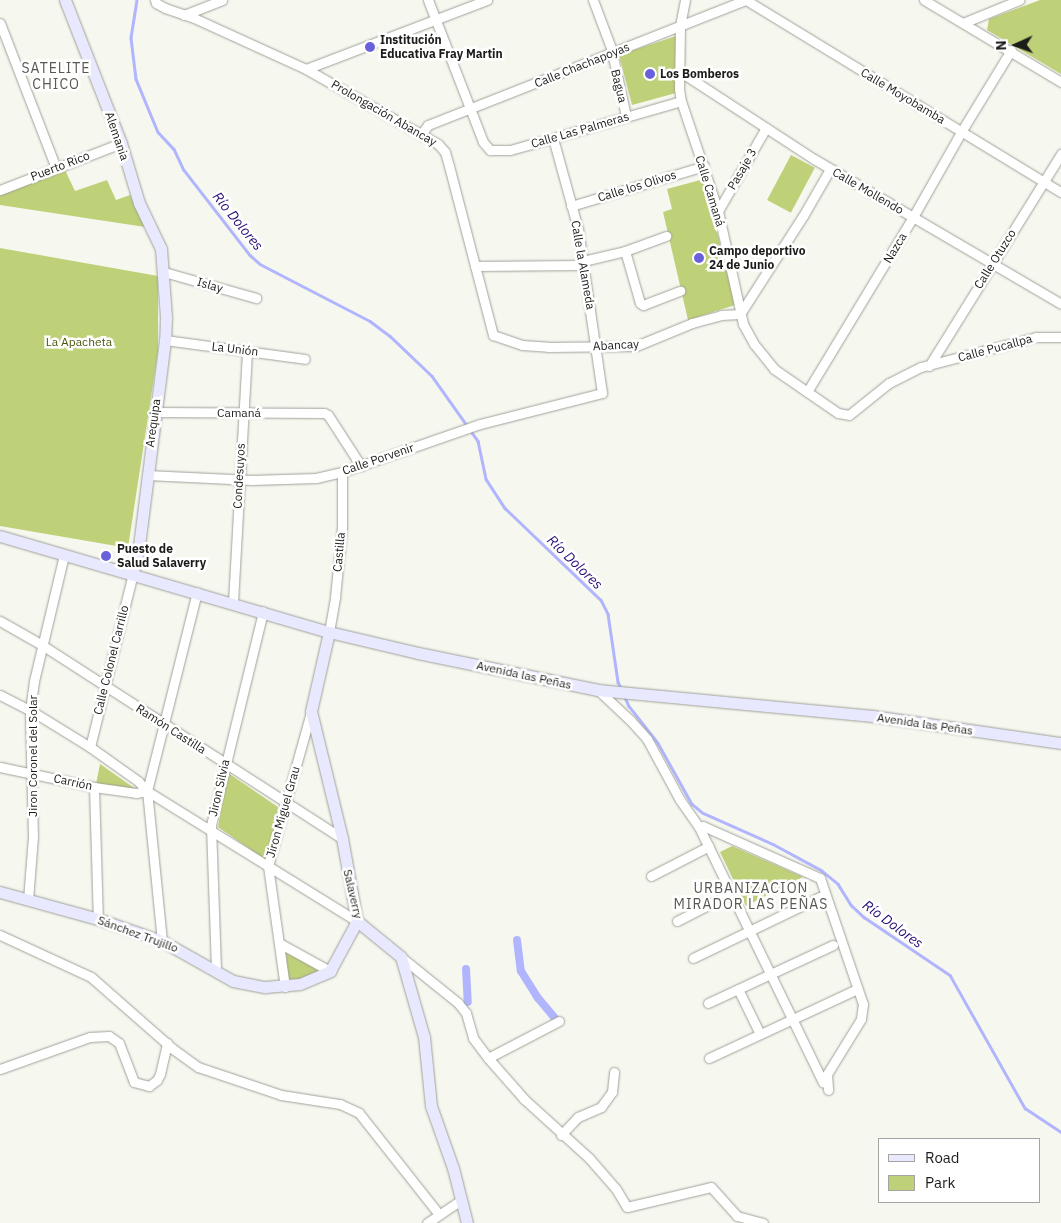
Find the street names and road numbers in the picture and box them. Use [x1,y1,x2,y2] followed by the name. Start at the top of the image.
[532,39,632,91] street label: Calle Chachapoyas
[858,65,948,127] street label: Calle Moyobamba
[608,68,630,104] street label: Bagua
[329,77,439,149] street label: Prolongación Abancay
[529,109,631,151] street label: Calle Las Palmeras
[102,110,132,162] street label: Alemania
[724,146,760,192] street label: Pasaje 3
[28,148,92,184] street label: Puerto Rico
[692,154,728,228] street label: Calle Camaná
[830,165,906,217] street label: Calle Mollendo
[596,167,678,205] street label: Calle los Olivos
[568,219,598,311] street label: Calle la Alameda
[971,227,1019,291] street label: Calle Otuzco
[880,230,910,266] street label: Nazca
[195,274,225,296] street label: Islay
[956,331,1034,365] street label: Calle Pucallpa
[593,337,639,353] street label: Abancay
[211,339,259,359] street label: La Unión
[142,398,164,448] street label: Arequipa
[217,406,261,420] street label: Camaná
[340,440,416,478] street label: Calle Porvenir
[230,443,248,509] street label: Condesuyos
[330,532,348,572] street label: Castilla
[90,604,132,716] street label: Calle Colonel Carrillo
[475,658,573,692] street label: Avenida las Peñas
[26,695,40,817] street label: Jiron Coronel del Solar
[133,701,209,757] street label: Ramón Castilla
[876,710,974,738] street label: Avenida las Peñas
[205,758,233,818] street label: Jiron Silvia
[263,765,303,859] street label: Jiron Miguel Grau
[52,771,94,793] street label: Carrión
[340,868,366,920] street label: Salaverry
[96,913,180,955] street label: Sánchez Trujillo

